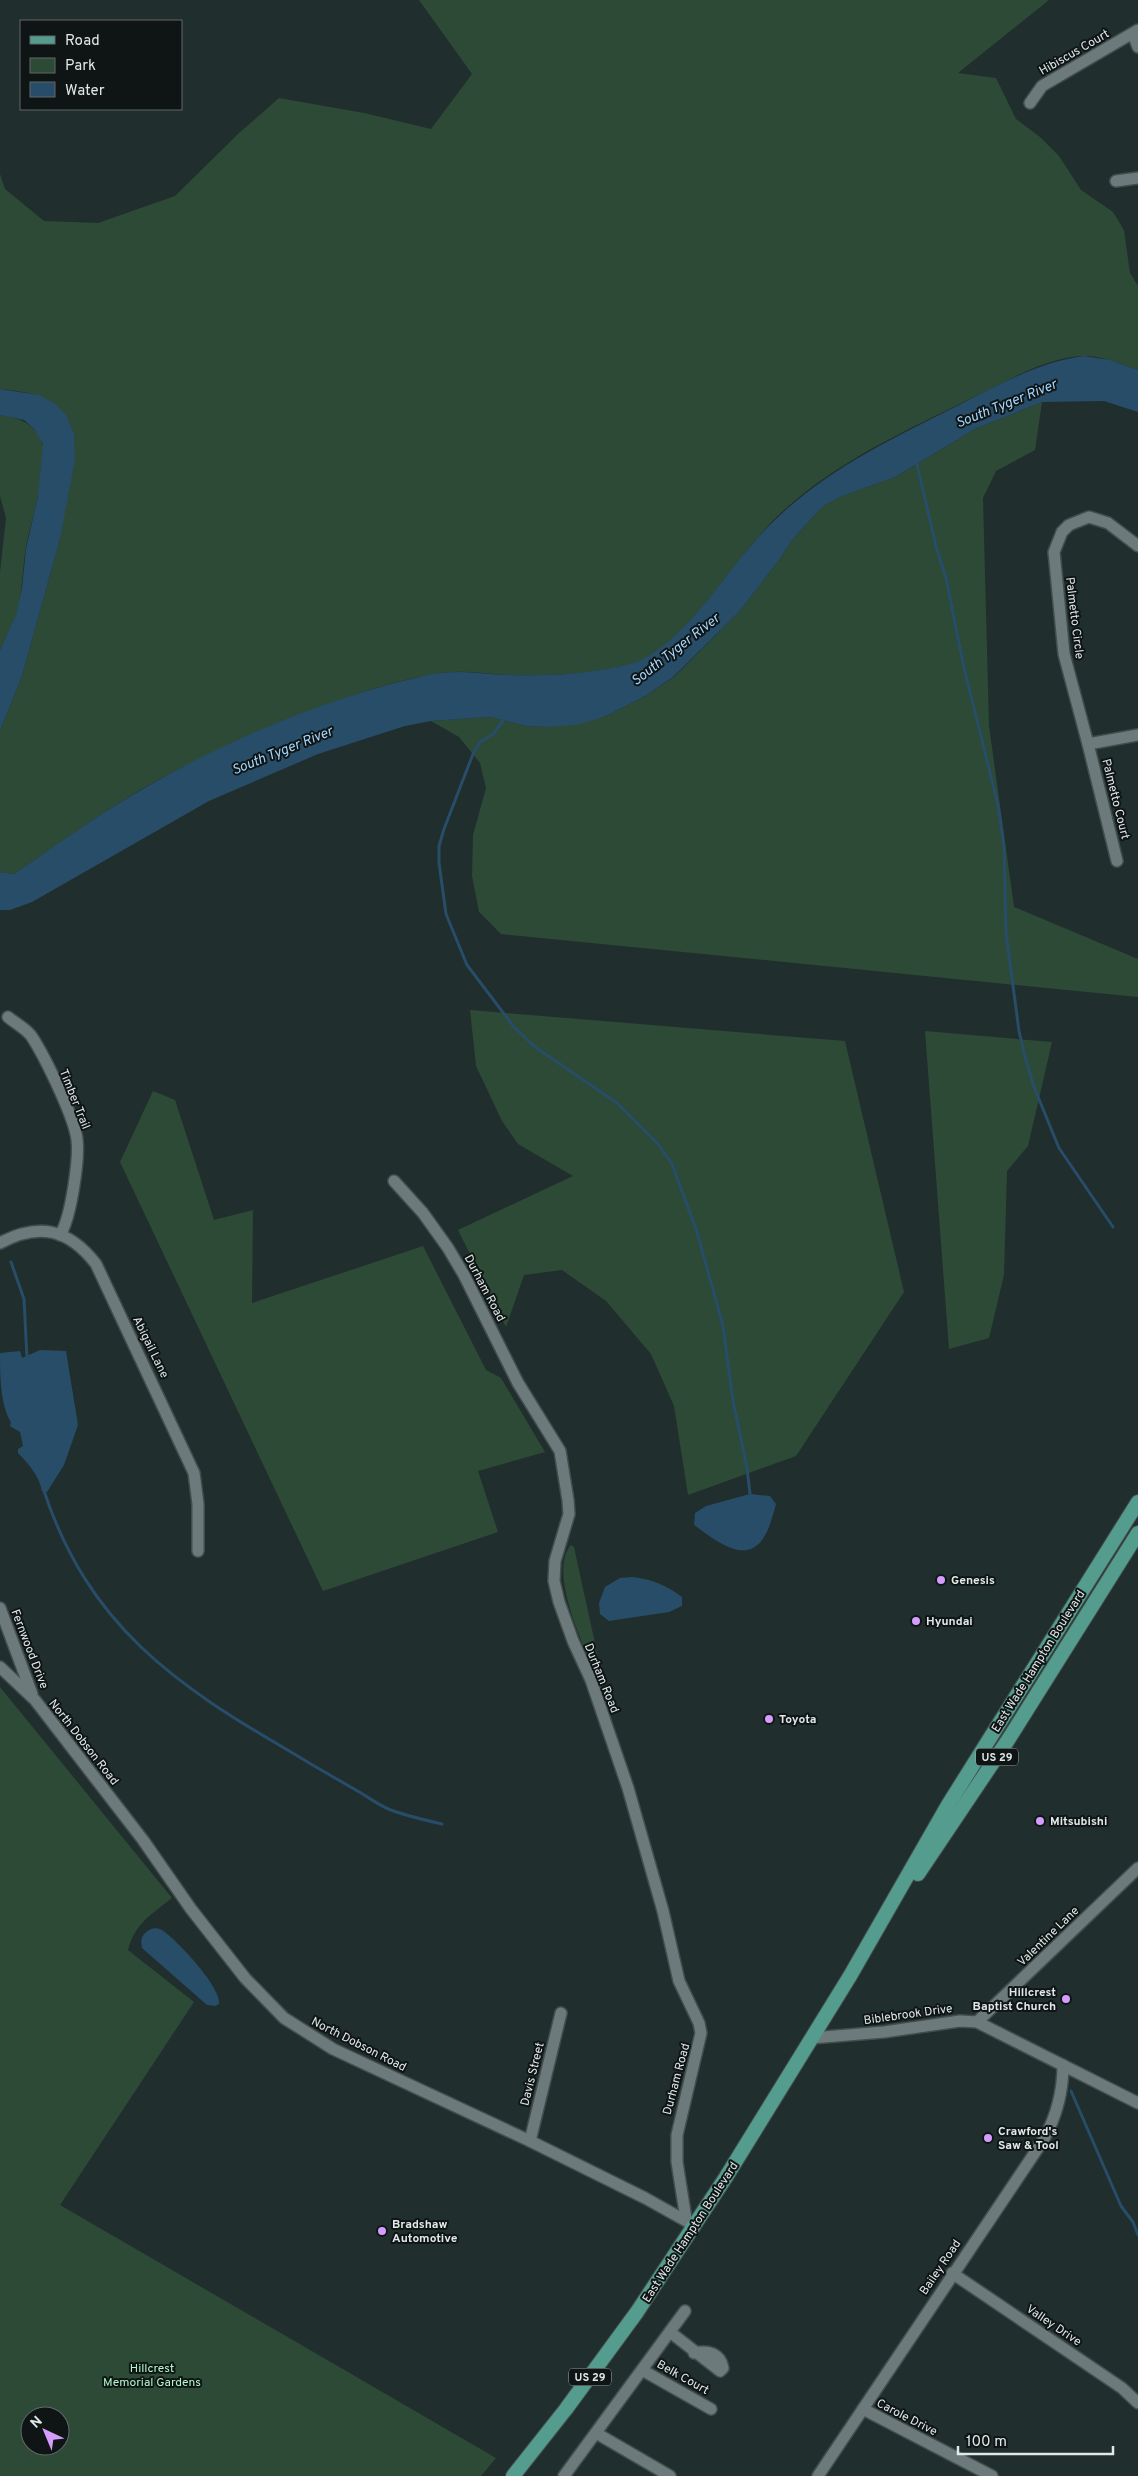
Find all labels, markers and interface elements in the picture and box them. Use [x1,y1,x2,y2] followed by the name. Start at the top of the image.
[20,20,182,110] legend
[1036,26,1113,79] street label: Hibiscus Court
[65,32,100,51] text: Road
[65,57,96,76] text: Park
[65,82,105,101] text: Water
[954,376,1061,432] water label: South Tyger River
[1061,576,1087,660] street label: Palmetto Circle
[628,609,725,690] water label: South Tyger River
[230,723,337,779] water label: South Tyger River
[1097,757,1133,841] street label: Palmetto Court
[55,1067,93,1132] street label: Timber Trail
[460,1252,508,1325] street label: Durham Road
[128,1314,172,1381] street label: Abigail Lane
[951,1573,995,1589] place label: Genesis
[935,1574,947,1586] marker: Genesis
[988,1587,1089,1736] street label: East Wade Hampton Boulevard
[7,1607,52,1691] street label: Fernwood Drive
[926,1614,973,1630] place label: Hyundai
[910,1615,922,1627] marker: Hyundai
[580,1641,622,1716] street label: Durham Road
[45,1696,122,1789] street label: North Dobson Road
[779,1712,817,1728] place label: Toyota
[763,1713,775,1725] marker: Toyota
[976,1748,1018,1765] road number: US 29
[1050,1814,1107,1830] place label: Mitsubishi
[1034,1815,1046,1827] marker: Mitsubishi
[1014,1903,1083,1970] street label: Valentine Lane
[973,1985,1056,2015] place label: Hillcrest Baptist Church
[1060,1993,1072,2005] marker: Hillcrest Baptist Church
[863,2001,954,2029] street label: Biblebrook Drive
[308,2014,409,2076] street label: North Dobson Road
[517,2041,549,2108] street label: Davis Street
[660,2042,694,2117] street label: Durham Road
[998,2124,1059,2154] place label: Crawford's Saw & Tool
[982,2132,994,2144] marker: Crawford's Saw & Tool
[639,2159,742,2306] street label: East Wade Hampton Boulevard
[392,2217,458,2247] place label: Bradshaw Automotive
[376,2225,388,2237] marker: Bradshaw Automotive
[916,2237,965,2298] street label: Bailey Road
[1023,2301,1084,2350] street label: Valley Drive
[653,2357,712,2399] street label: Belk Court
[103,2361,201,2391] park label: Hillcrest Memorial Gardens
[569,2368,611,2386] road number: US 29
[873,2396,940,2440] street label: Carole Drive
[20,2406,70,2456] north arrow
[27,2413,47,2432] text: N
[958,2424,1113,2456] scale bar
[966,2433,1007,2452] text: 100 m

